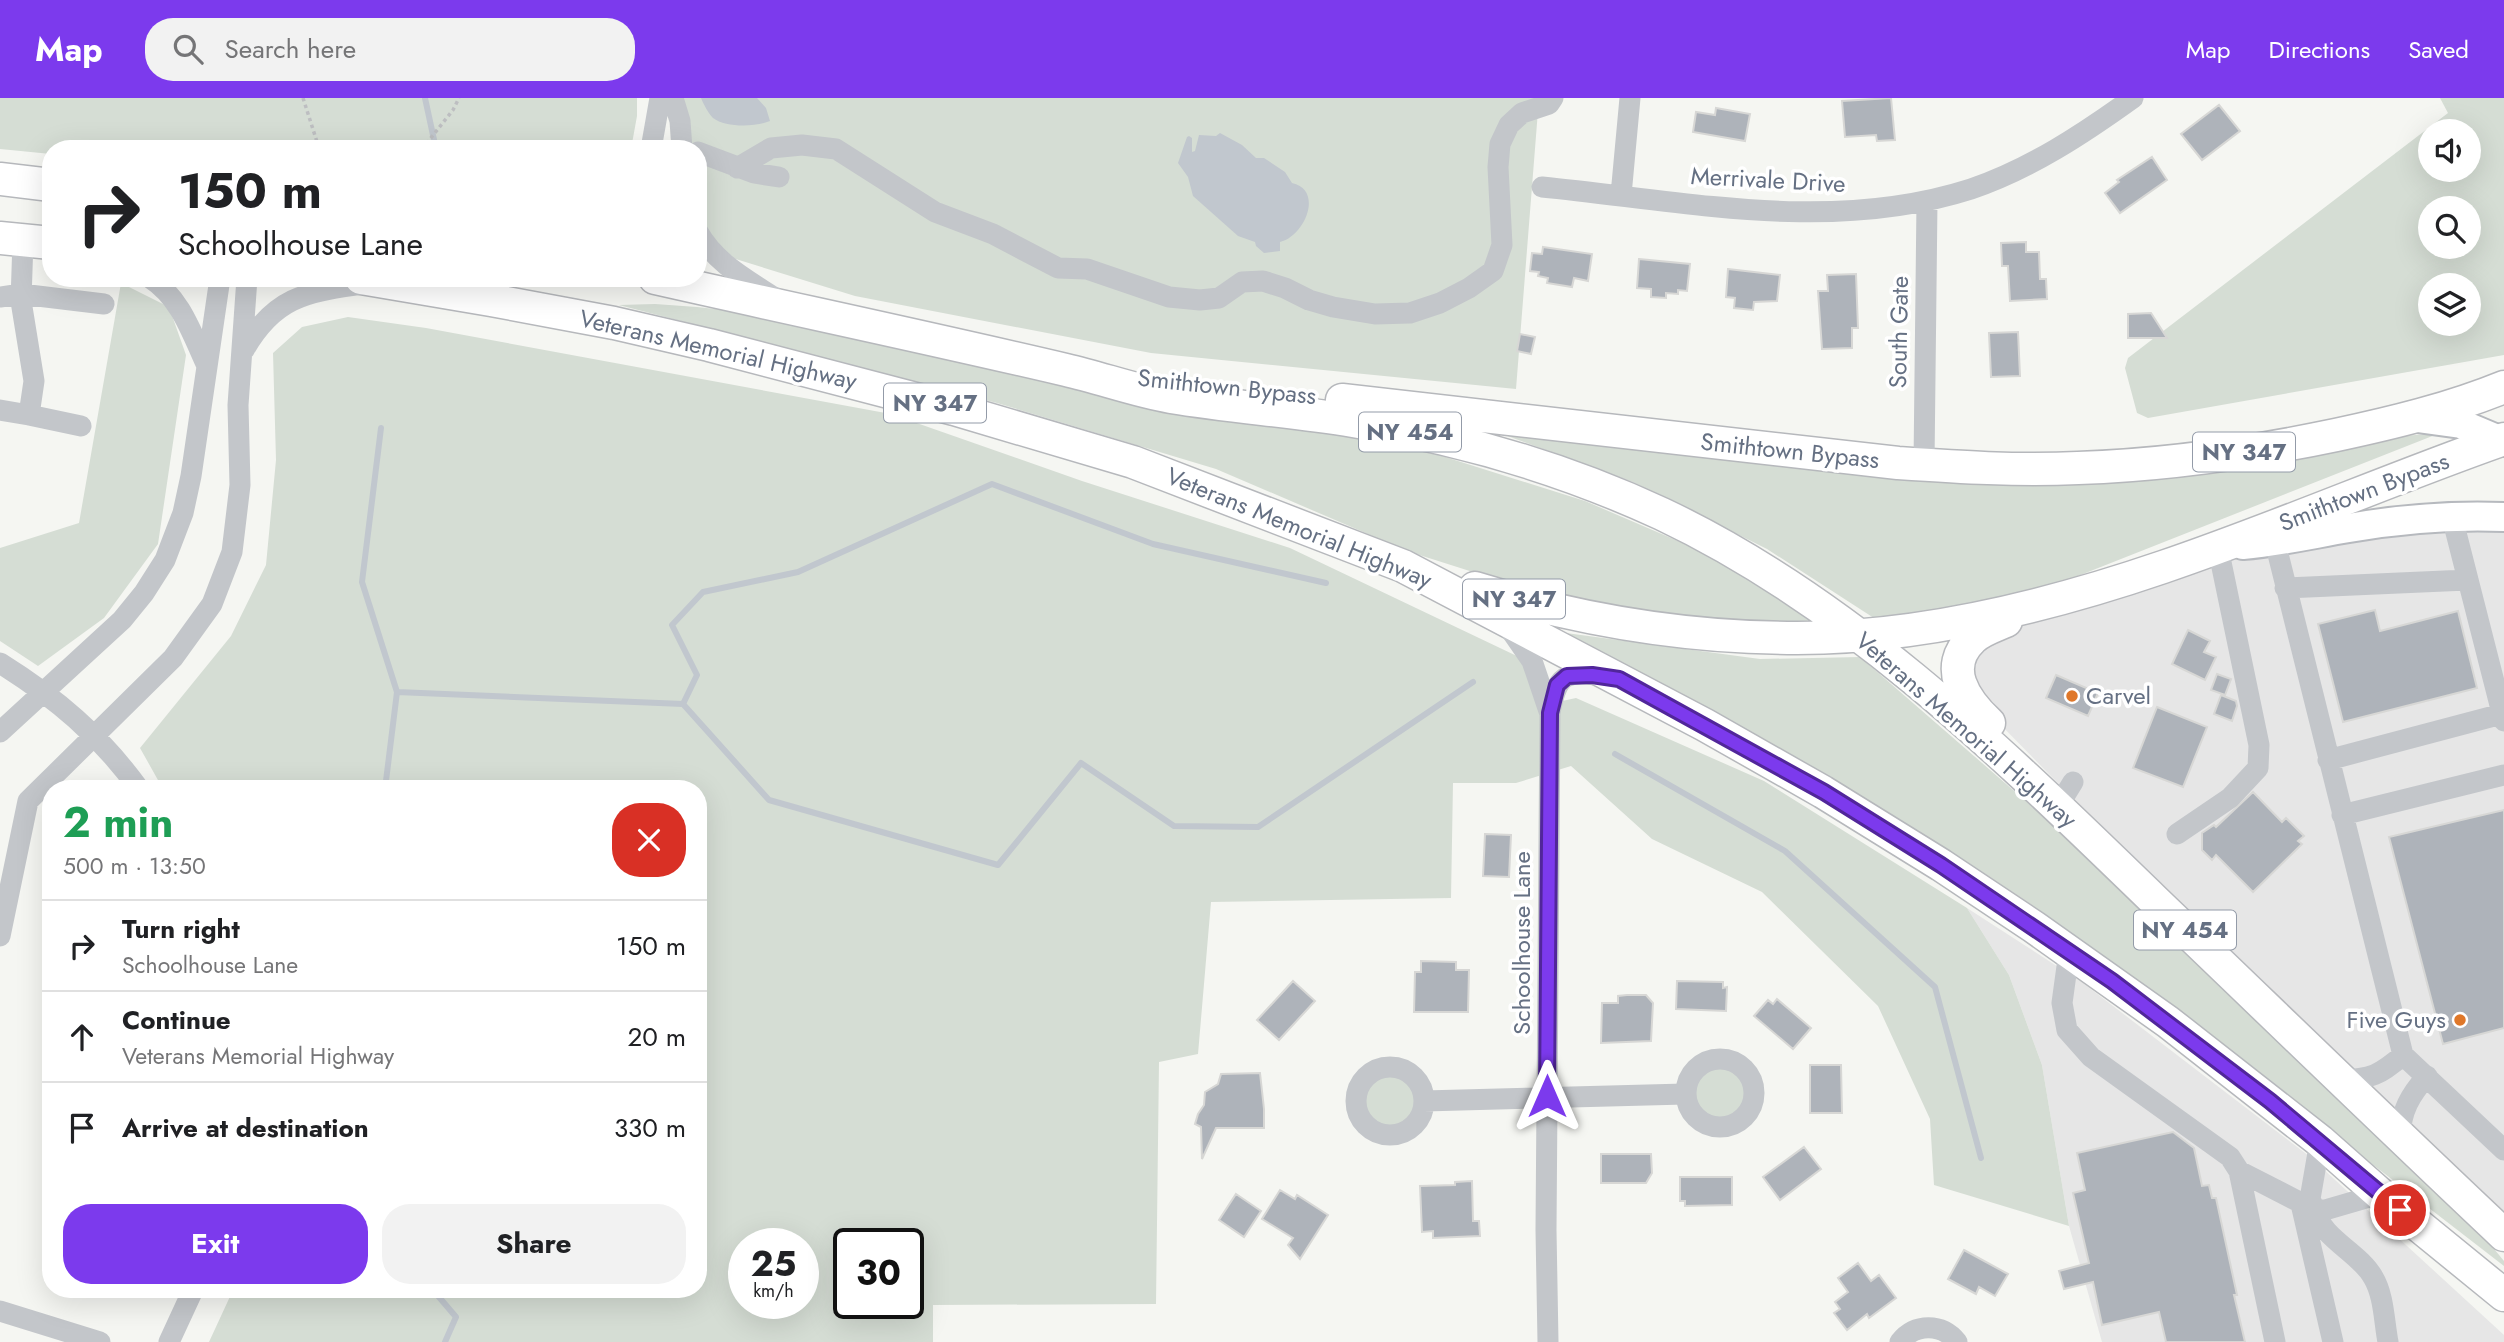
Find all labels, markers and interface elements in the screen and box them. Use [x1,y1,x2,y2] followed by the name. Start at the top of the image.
[145,18,635,81] search box
[35,26,103,73] text: Map
[169,30,207,68] icon: search
[225,30,356,68] text: Search here
[2186,32,2231,67] text: Map
[2269,32,2370,67] text: Directions
[2408,32,2469,67] text: Saved
[2418,119,2481,336] map controls
[2418,119,2481,182] button: sound
[178,156,322,226] text: 150 m
[1690,158,1846,201] street label: Merrivale Drive
[63,168,154,259] icon: right
[2418,196,2481,259] button: search
[178,221,423,267] text: Schoolhouse Lane
[2418,273,2481,336] button: layers
[1880,275,1917,389] street label: South Gate
[576,301,861,399] street label: Veterans Memorial Highway
[1136,360,1318,413] street label: Smithtown Bypass
[884,384,986,422] road number: NY 347
[1359,412,1461,452] road number: NY 454
[1699,424,1881,477] street label: Smithtown Bypass
[2193,432,2295,472] road number: NY 347
[2274,443,2454,540] street label: Smithtown Bypass
[1161,458,1438,597] street label: Veterans Memorial Highway
[1463,579,1565,618] road number: NY 347
[1848,623,2085,836] street label: Veterans Memorial Highway
[2086,678,2151,713] place label: Carvel
[2064,688,2080,704] marker: Carvel
[63,792,173,853] text: 2 min
[612,803,686,877] button: close
[63,849,206,883] text: 500 m · 13:50
[1504,851,1539,1035] street label: Schoolhouse Lane
[122,910,240,948] text: Turn right
[2134,910,2236,950] road number: NY 454
[63,927,101,965] icon: right
[616,927,686,965] text: 150 m
[122,948,298,982] text: Schoolhouse Lane
[122,1001,231,1039] text: Continue
[2347,1002,2446,1037] place label: Five Guys
[2452,1012,2468,1028] marker: Five Guys
[63,1018,101,1056] icon: ahead
[628,1018,686,1056] text: 20 m
[122,1039,394,1073] text: Veterans Memorial Highway
[1510,1059,1584,1133] position arrow
[63,1109,101,1147] icon: arrive
[122,1109,369,1147] text: Arrive at destination
[614,1109,686,1147] text: 330 m
[2370,1180,2430,1240] pin
[2381,1191,2419,1229] icon: arrive
[63,1204,368,1284] button: Exit
[382,1204,686,1284] button: Share
[833,1228,924,1319] speed limit sign: 30
[751,1239,796,1289] text: 25
[753,1278,794,1304] text: km/h

